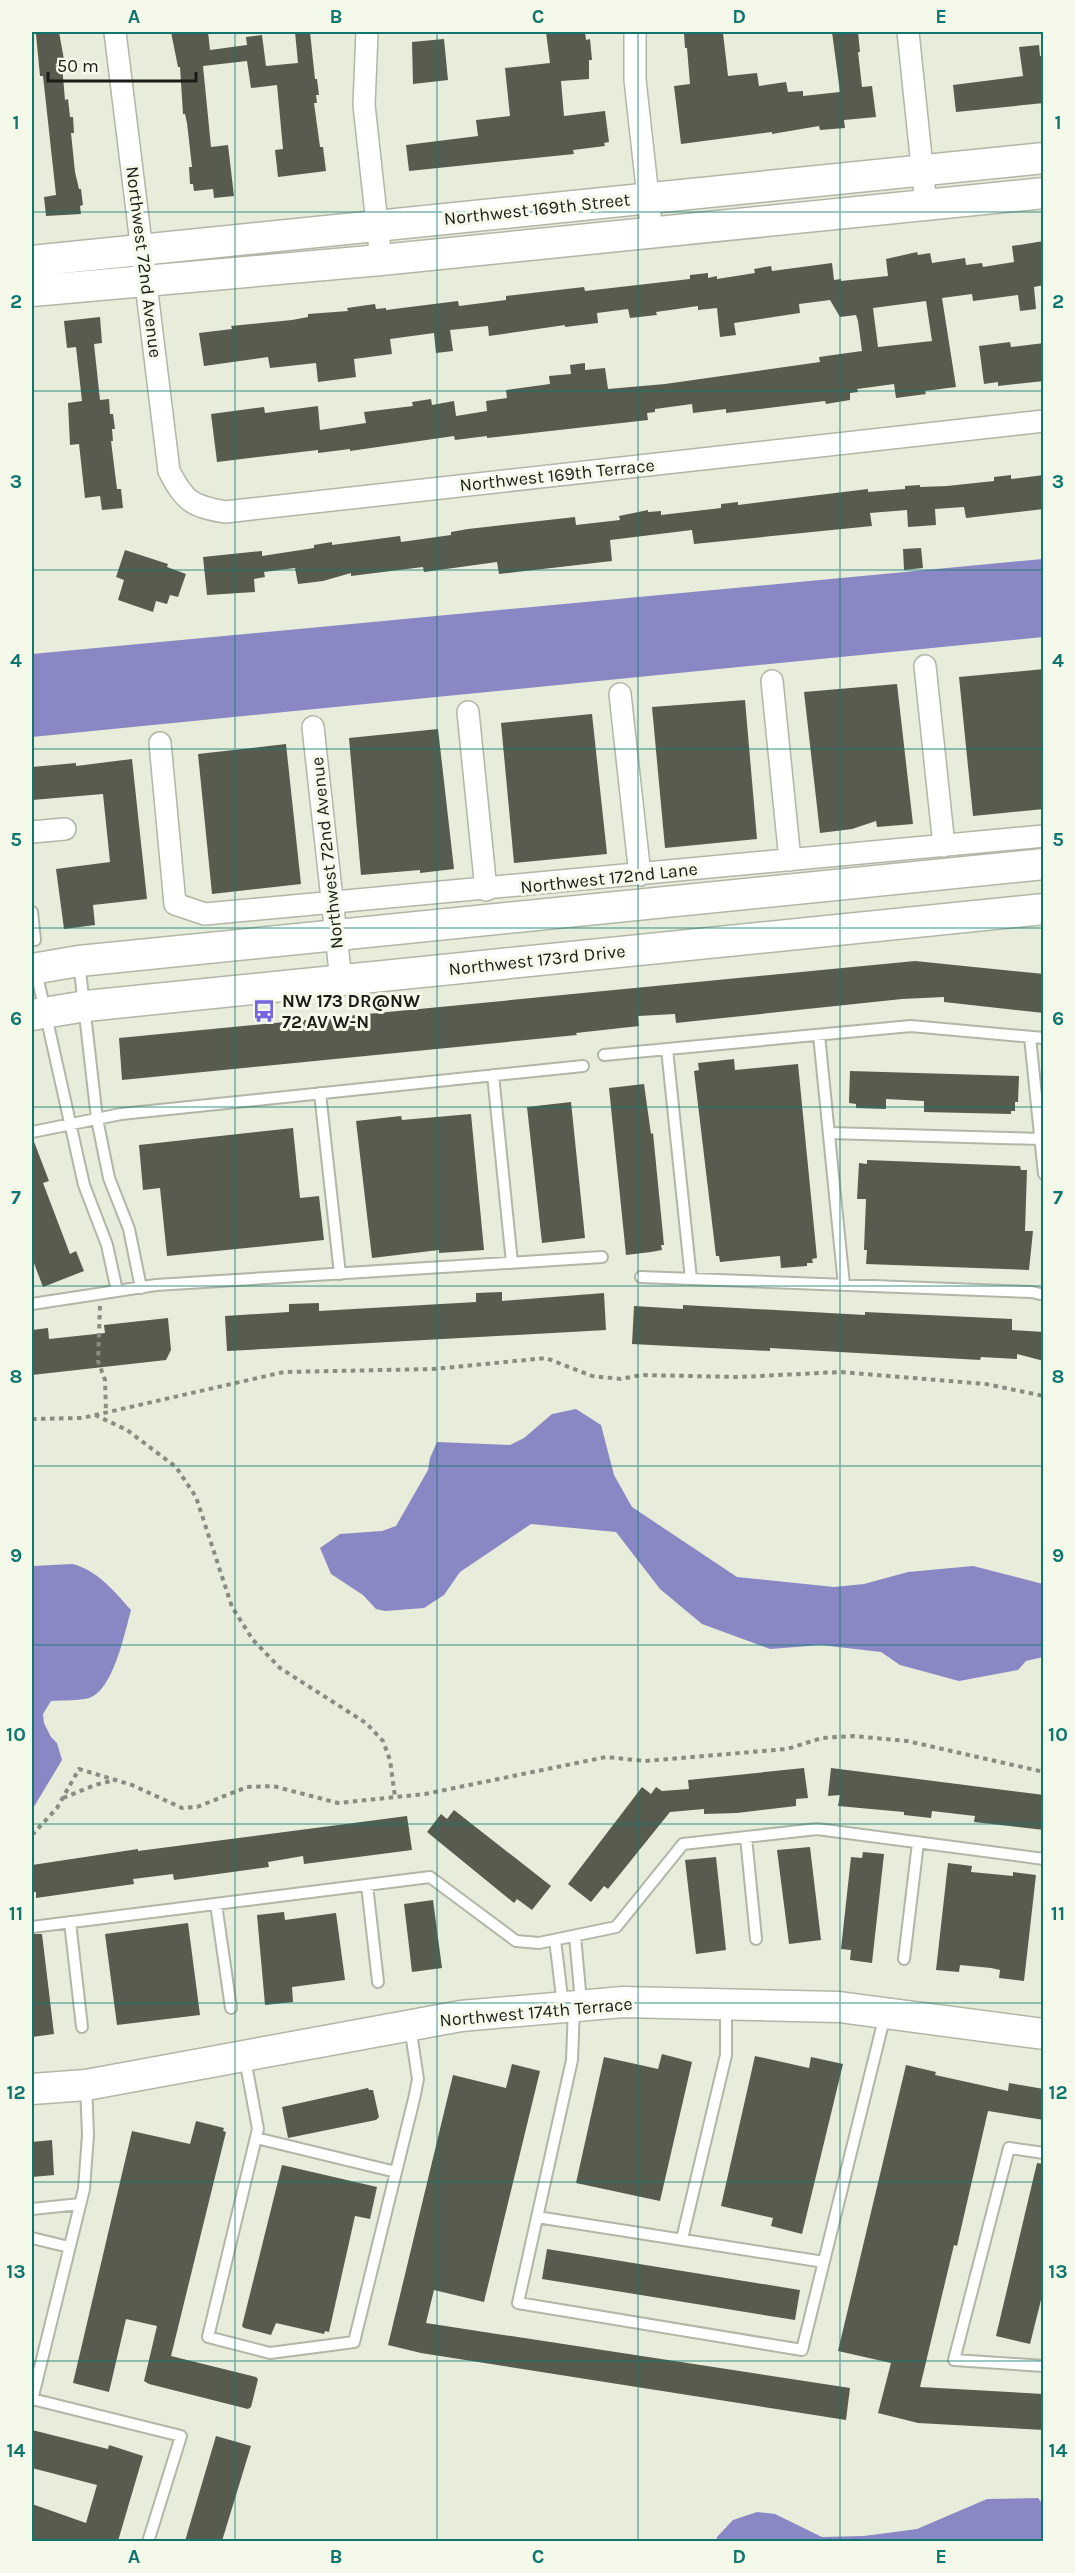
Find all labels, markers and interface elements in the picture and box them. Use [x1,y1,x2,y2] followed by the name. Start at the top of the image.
[128,5,141,28] text: A
[330,5,342,28] text: B
[532,5,544,28] text: C
[732,5,746,28] text: D
[935,5,947,28] text: E
[48,45,196,83] scale bar
[57,55,99,77] text: 50 m
[12,111,20,134] text: 1
[1054,111,1062,134] text: 1
[121,165,167,359] street label: Northwest 72nd Avenue
[443,188,631,230] street label: Northwest 169th Street
[10,290,22,313] text: 2
[1052,290,1064,313] text: 2
[458,454,656,496] street label: Northwest 169th Terrace
[10,470,22,493] text: 3
[1052,470,1064,493] text: 3
[10,649,22,672] text: 4
[1052,649,1064,672] text: 4
[306,756,348,950] street label: Northwest 72nd Avenue
[10,828,22,851] text: 5
[1052,828,1064,851] text: 5
[519,858,699,898] street label: Northwest 172nd Lane
[448,940,626,980] street label: Northwest 173rd Drive
[282,990,420,1033] place label: NW 173 DR@NW 72 AV W-N
[251,998,277,1024] bus stop icon: NW 173 DR@NW 72 AV W-N
[10,1007,22,1030] text: 6
[1052,1007,1064,1030] text: 6
[11,1186,21,1209] text: 7
[1053,1186,1063,1209] text: 7
[10,1365,22,1388] text: 8
[1052,1365,1064,1388] text: 8
[10,1544,22,1567] text: 9
[1052,1544,1064,1567] text: 9
[6,1723,26,1746] text: 10
[1048,1723,1068,1746] text: 10
[9,1902,23,1925] text: 11
[1051,1902,1065,1925] text: 11
[439,1993,633,2031] street label: Northwest 174th Terrace
[6,2081,26,2104] text: 12
[1048,2081,1068,2104] text: 12
[6,2260,26,2283] text: 13
[1048,2260,1068,2283] text: 13
[6,2439,26,2462] text: 14
[1048,2439,1068,2462] text: 14
[128,2545,141,2568] text: A
[330,2545,342,2568] text: B
[532,2545,544,2568] text: C
[732,2545,746,2568] text: D
[935,2545,947,2568] text: E

